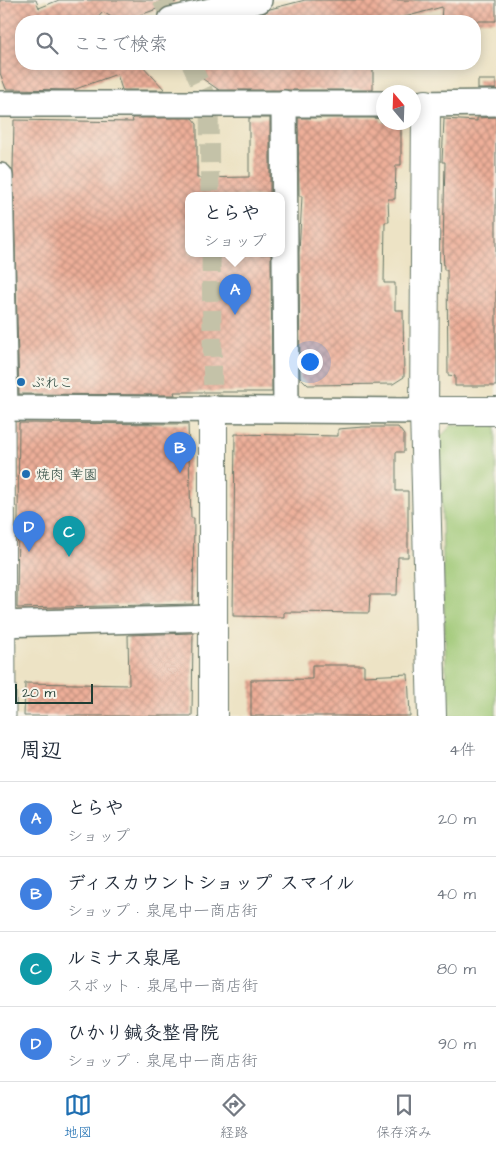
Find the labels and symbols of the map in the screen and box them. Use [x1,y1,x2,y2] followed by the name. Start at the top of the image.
[376,85,421,130] north arrow
[219,274,251,315] pin: A
[297,349,323,375] your location
[31,373,73,393] place label: ぷれこ
[15,376,27,388] marker: ぷれこ
[164,432,196,473] pin: B
[36,465,98,485] place label: 焼肉 幸園
[20,468,32,480] marker: 焼肉 幸園
[13,511,45,552] pin: D
[53,516,85,557] pin: C
[15,681,92,704] scale bar

